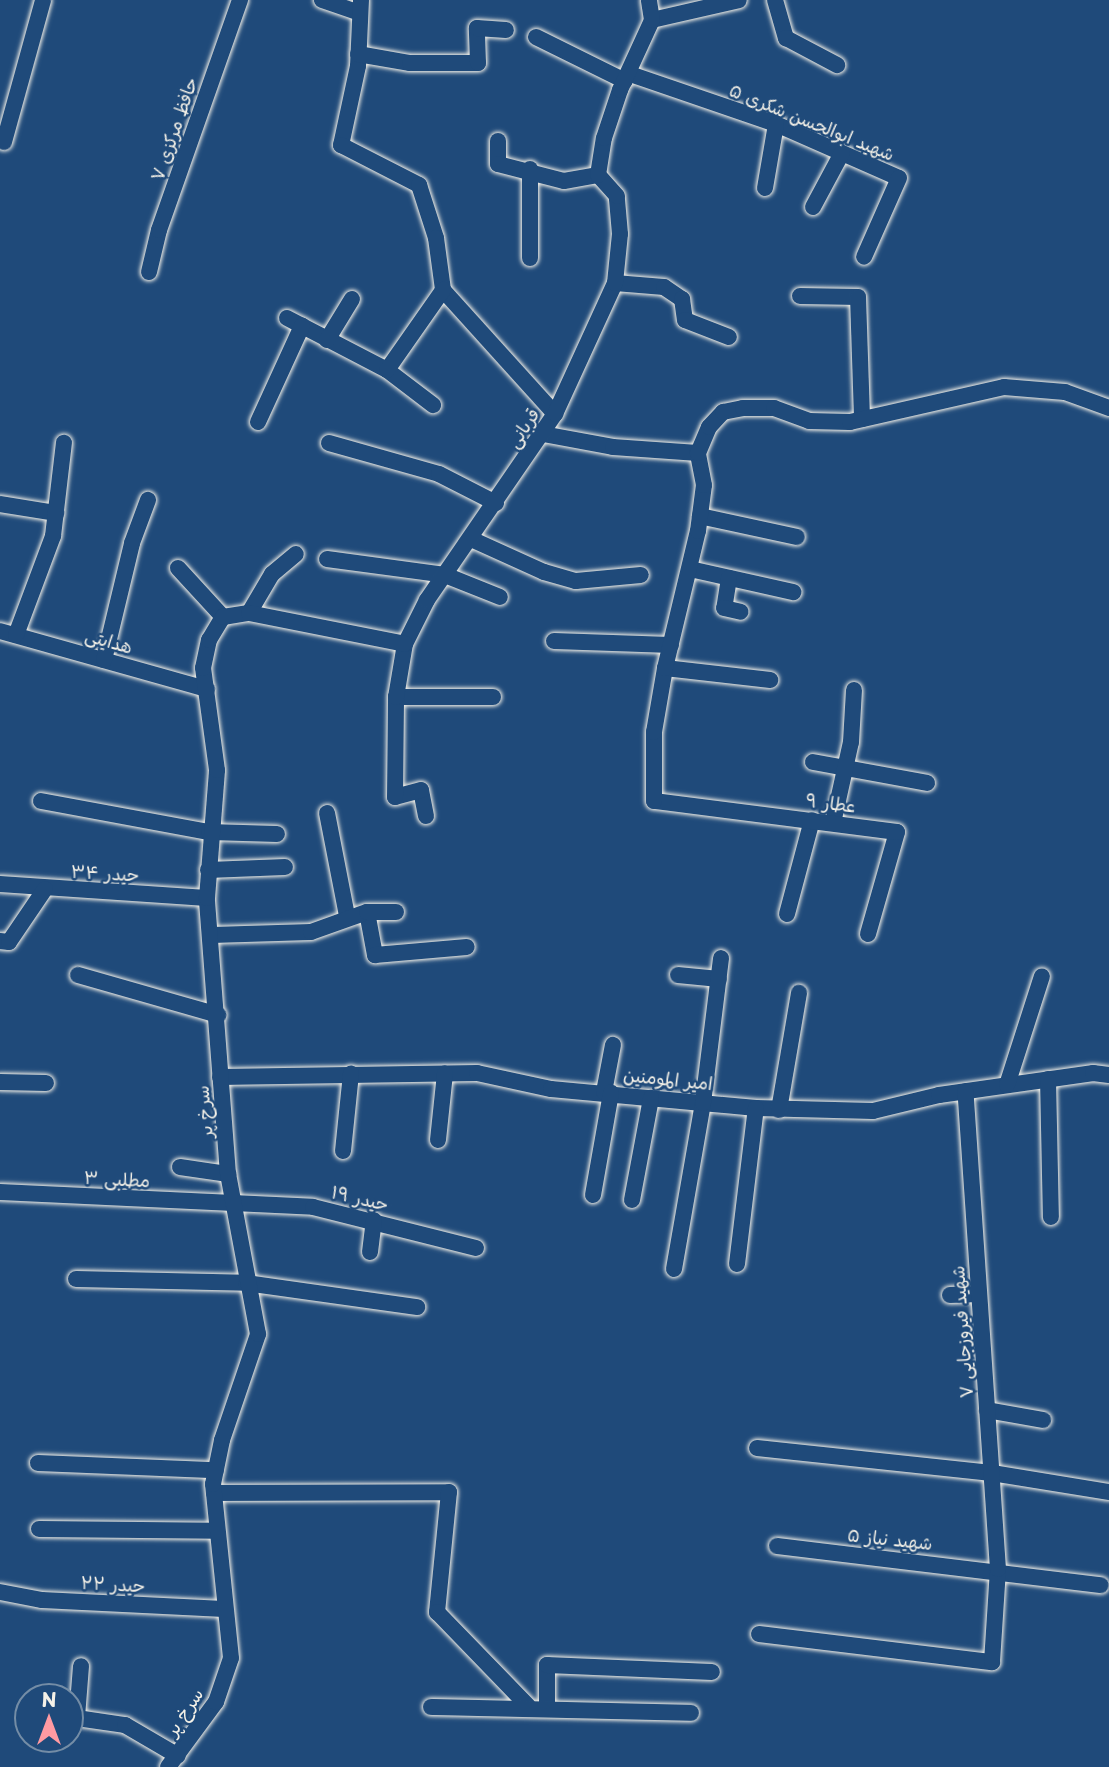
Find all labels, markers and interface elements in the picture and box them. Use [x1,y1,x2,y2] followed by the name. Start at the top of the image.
[146,74,202,184] street label: حافظ مرکزی ۷
[726,79,898,165] street label: شهید ابوالحسن شکری ۵
[502,404,544,452] street label: قربانی
[83,624,135,658] street label: هدایتی
[805,789,857,817] street label: عطار ۹
[70,860,140,886] street label: حیدر ۳۴
[622,1064,714,1094] street label: امیر المومنین
[191,1085,217,1139] street label: سرخ پر
[83,1166,151,1192] street label: مطلبی ۳
[329,1181,391,1215] street label: حیدر ۱۹
[947,1265,977,1399] street label: شهید فیروزجایی ۷
[846,1524,934,1554] street label: شهید نیاز ۵
[80,1572,146,1596] street label: حیدر ۲۲
[14,1683,84,1753] north arrow
[161,1684,207,1740] street label: سرخ پر
[41,1685,57,1713] text: N

